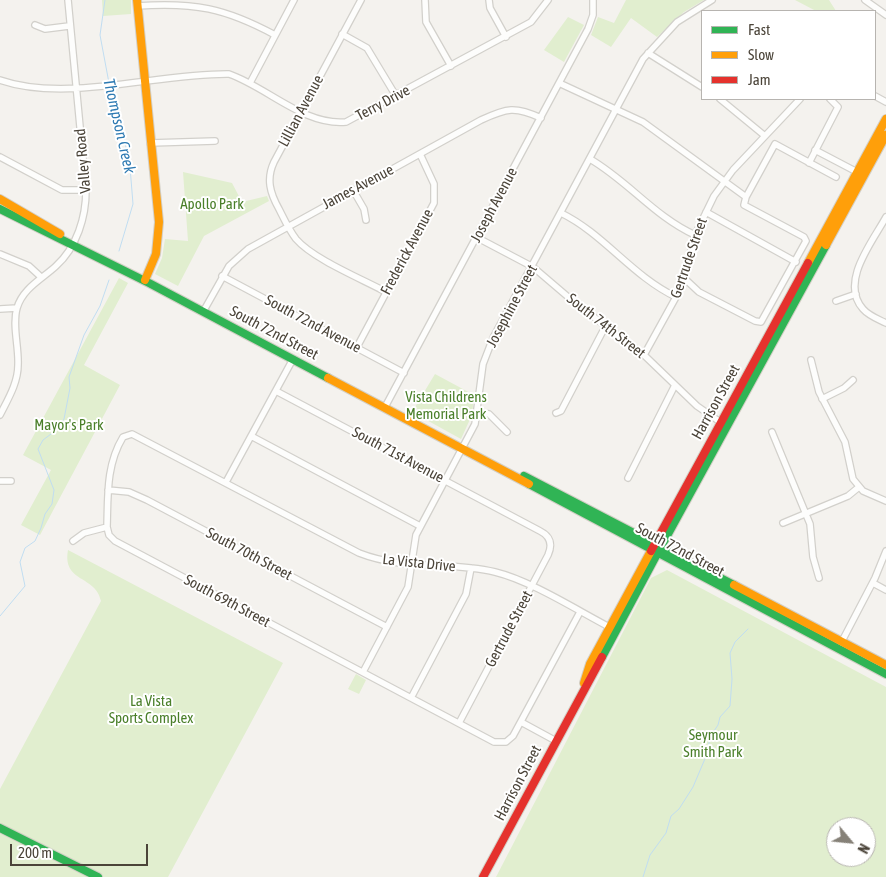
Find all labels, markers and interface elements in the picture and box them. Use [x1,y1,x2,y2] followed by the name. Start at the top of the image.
[701,10,876,100] legend
[748,21,770,38] text: Fast
[748,46,774,63] text: Slow
[748,71,771,88] text: Jam
[275,72,327,150] street label: Lillian Avenue
[99,77,139,175] water label: Thompson Creek
[353,81,413,125] street label: Terry Drive
[71,128,95,194] street label: Valley Road
[319,161,397,213] street label: James Avenue
[467,165,521,245] street label: Joseph Avenue
[180,195,244,213] park label: Apollo Park
[377,206,437,298] street label: Frederick Avenue
[667,215,711,301] street label: Gertrude Street
[483,262,541,350] street label: Josephine Street
[563,290,649,362] street label: South 74th Street
[262,291,364,357] street label: South 72nd Avenue
[227,302,321,364] street label: South 72nd Street
[688,362,744,442] street label: Harrison Street
[405,388,487,423] park label: Vista Childrens Memorial Park
[34,416,104,434] park label: Mayor's Park
[349,423,447,487] street label: South 71st Avenue
[633,519,727,581] street label: South 72nd Street
[203,524,295,584] street label: South 70th Street
[382,550,456,576] street label: La Vista Drive
[181,571,273,631] street label: South 69th Street
[481,588,537,670] street label: Gertrude Street
[109,692,193,727] park label: La Vista Sports Complex
[683,726,743,761] park label: Seymour Smith Park
[491,742,545,824] street label: Harrison Street
[826,817,876,867] north arrow
[12,834,150,866] scale bar
[854,841,872,856] text: N
[18,844,52,861] text: 200 m

